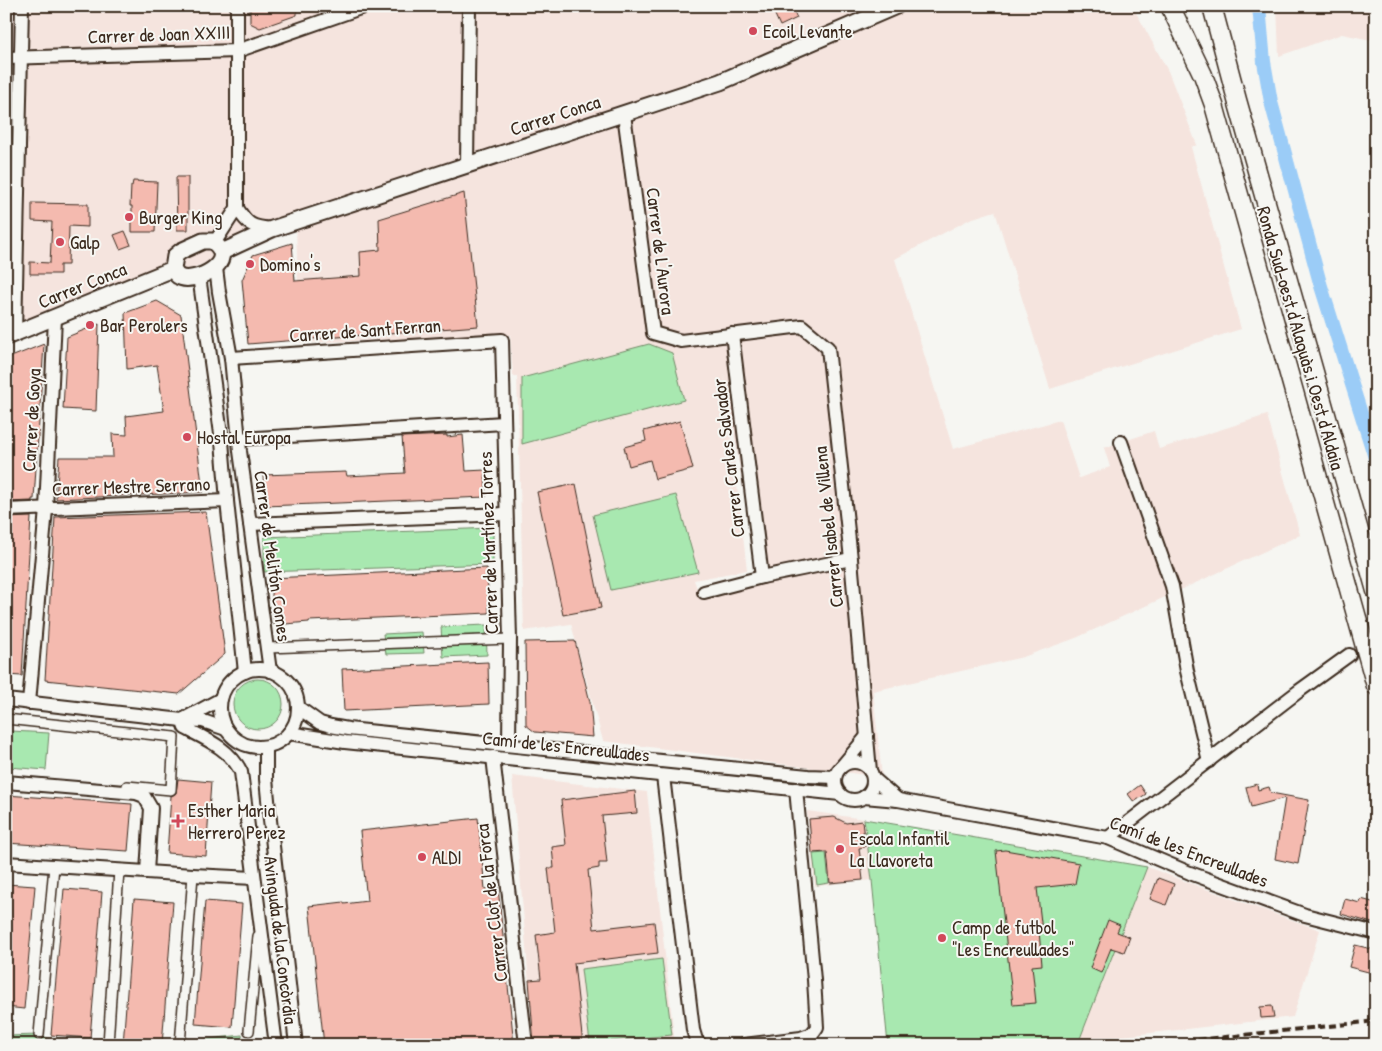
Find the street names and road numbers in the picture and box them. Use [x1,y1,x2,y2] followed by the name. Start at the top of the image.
[87,19,231,49] street label: Carrer de Joan XXIII
[507,88,604,142] street label: Carrer Conca
[640,186,682,317] street label: Carrer de L'Aurora
[1251,203,1351,473] street label: Ronda Sud-oest d'Alaquàs i Oest d'Aldaia
[34,255,131,315] street label: Carrer Conca
[288,312,442,348] street label: Carrer de Sant Ferran
[15,367,47,472] street label: Carrer de Goya
[705,376,751,539] street label: Carrer Carles Salvador
[807,445,849,609] street label: Carrer Isabel de Villena
[472,451,504,635] street label: Carrer de Martínez Torres
[248,469,298,643] street label: Carrer de Melitón Comes
[51,470,211,502] street label: Carrer Mestre Serrano
[481,724,651,768] street label: Camí de les Encreullades
[1106,809,1272,893] street label: Camí de les Encreullades
[468,822,514,983] street label: Carrer Clot de la Forca
[258,854,304,1026] street label: Avinguda de la Concòrdia

